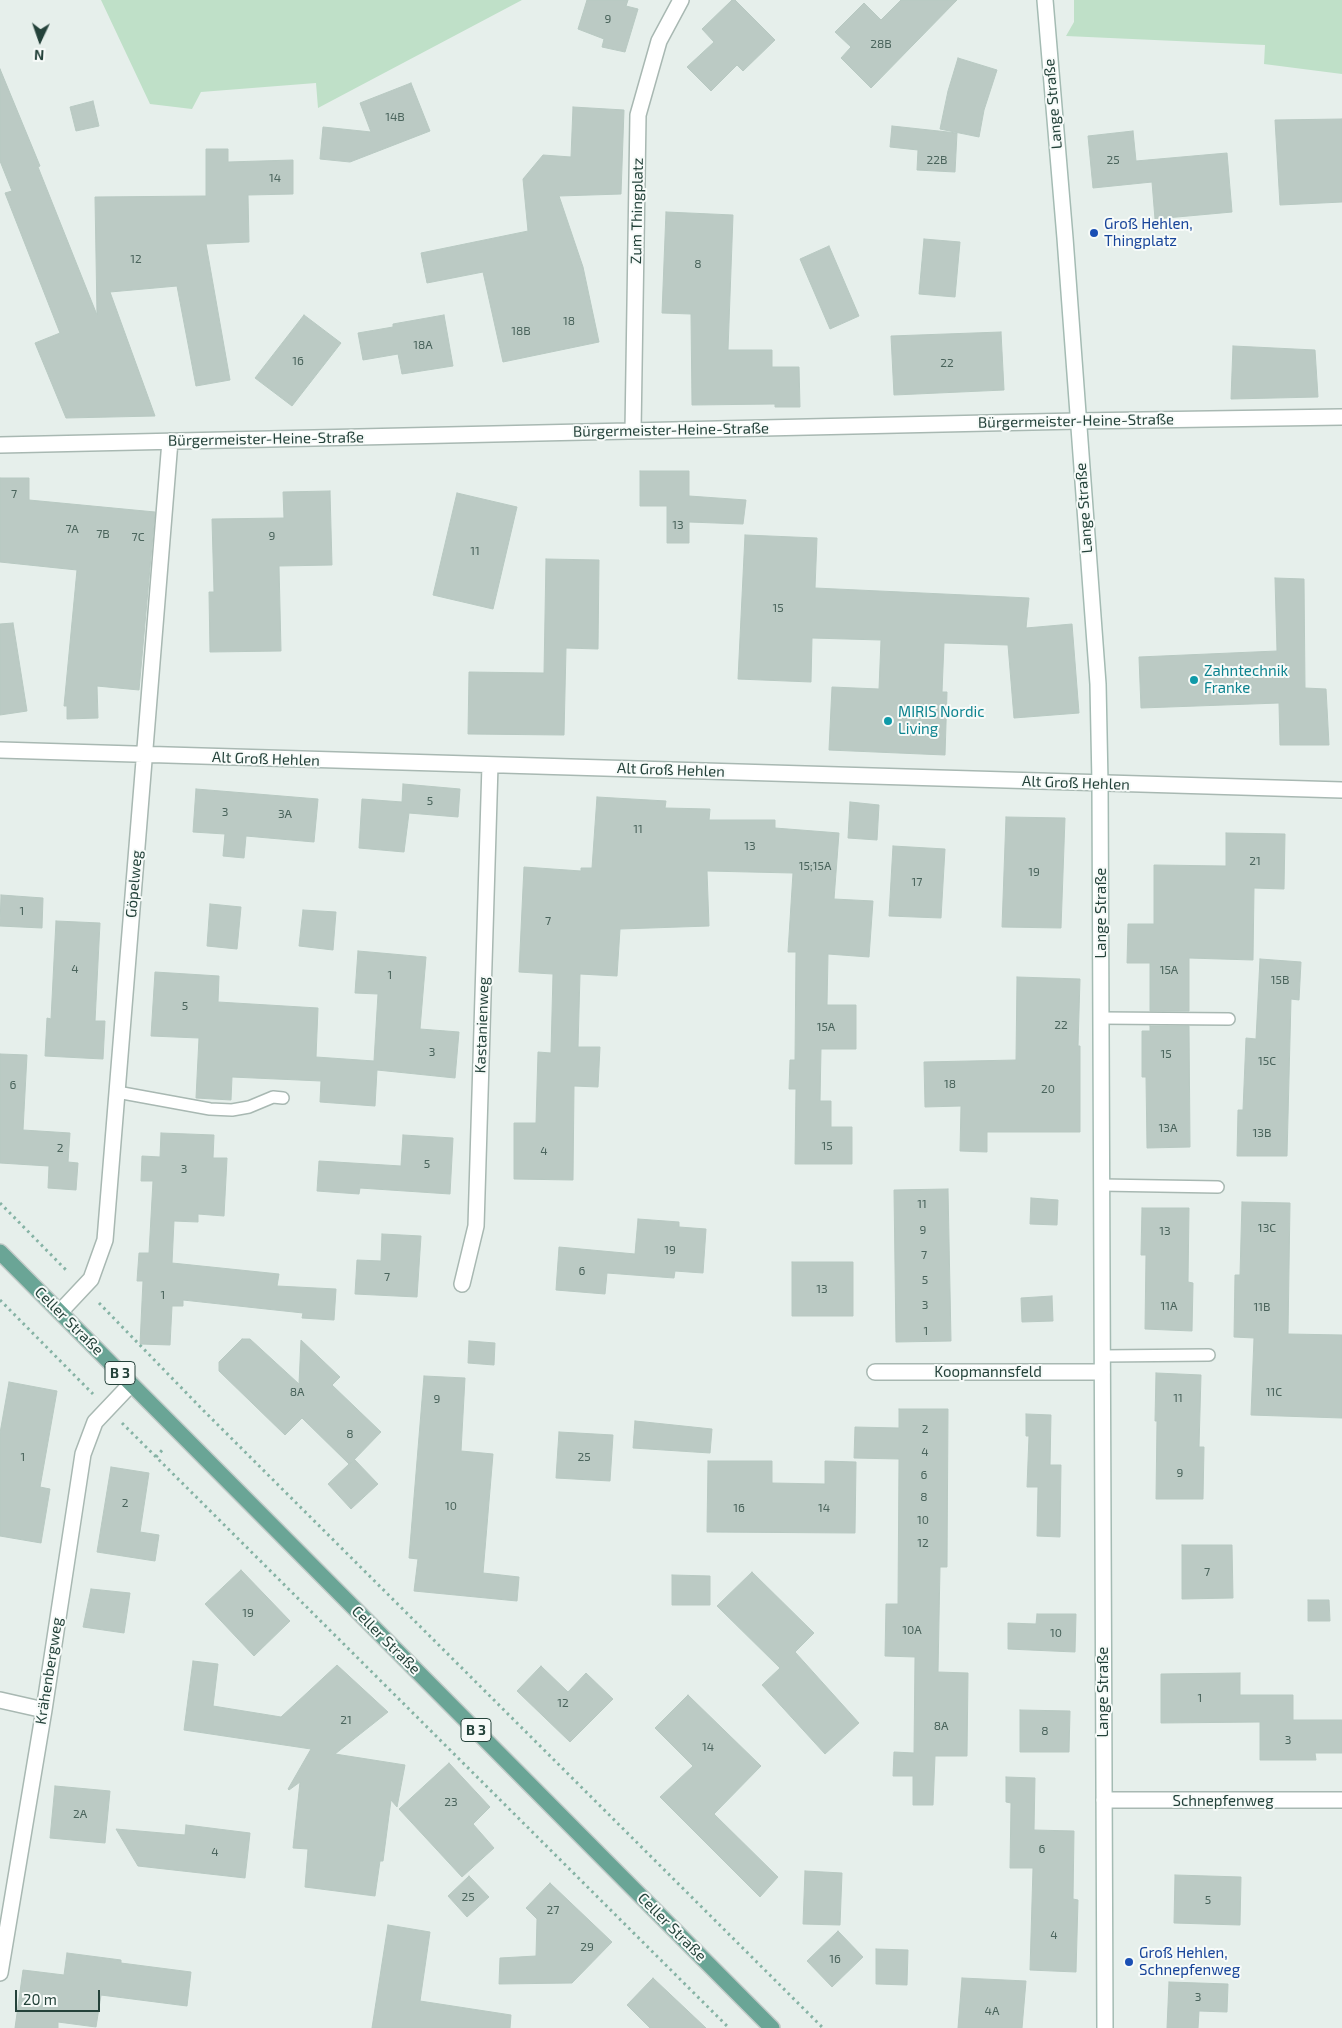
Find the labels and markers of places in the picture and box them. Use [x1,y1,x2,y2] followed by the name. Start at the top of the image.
[1104,215,1193,250] place label: Groß Hehlen, Thingplatz
[1088,227,1100,239] marker: Groß Hehlen, Thingplatz
[1204,662,1288,697] place label: Zahntechnik Franke
[1188,674,1200,686] marker: Zahntechnik Franke
[898,703,985,738] place label: MIRIS Nordic Living
[882,715,894,727] marker: MIRIS Nordic Living
[1139,1944,1240,1979] place label: Groß Hehlen, Schnepfenweg
[1123,1956,1135,1968] marker: Groß Hehlen, Schnepfenweg

